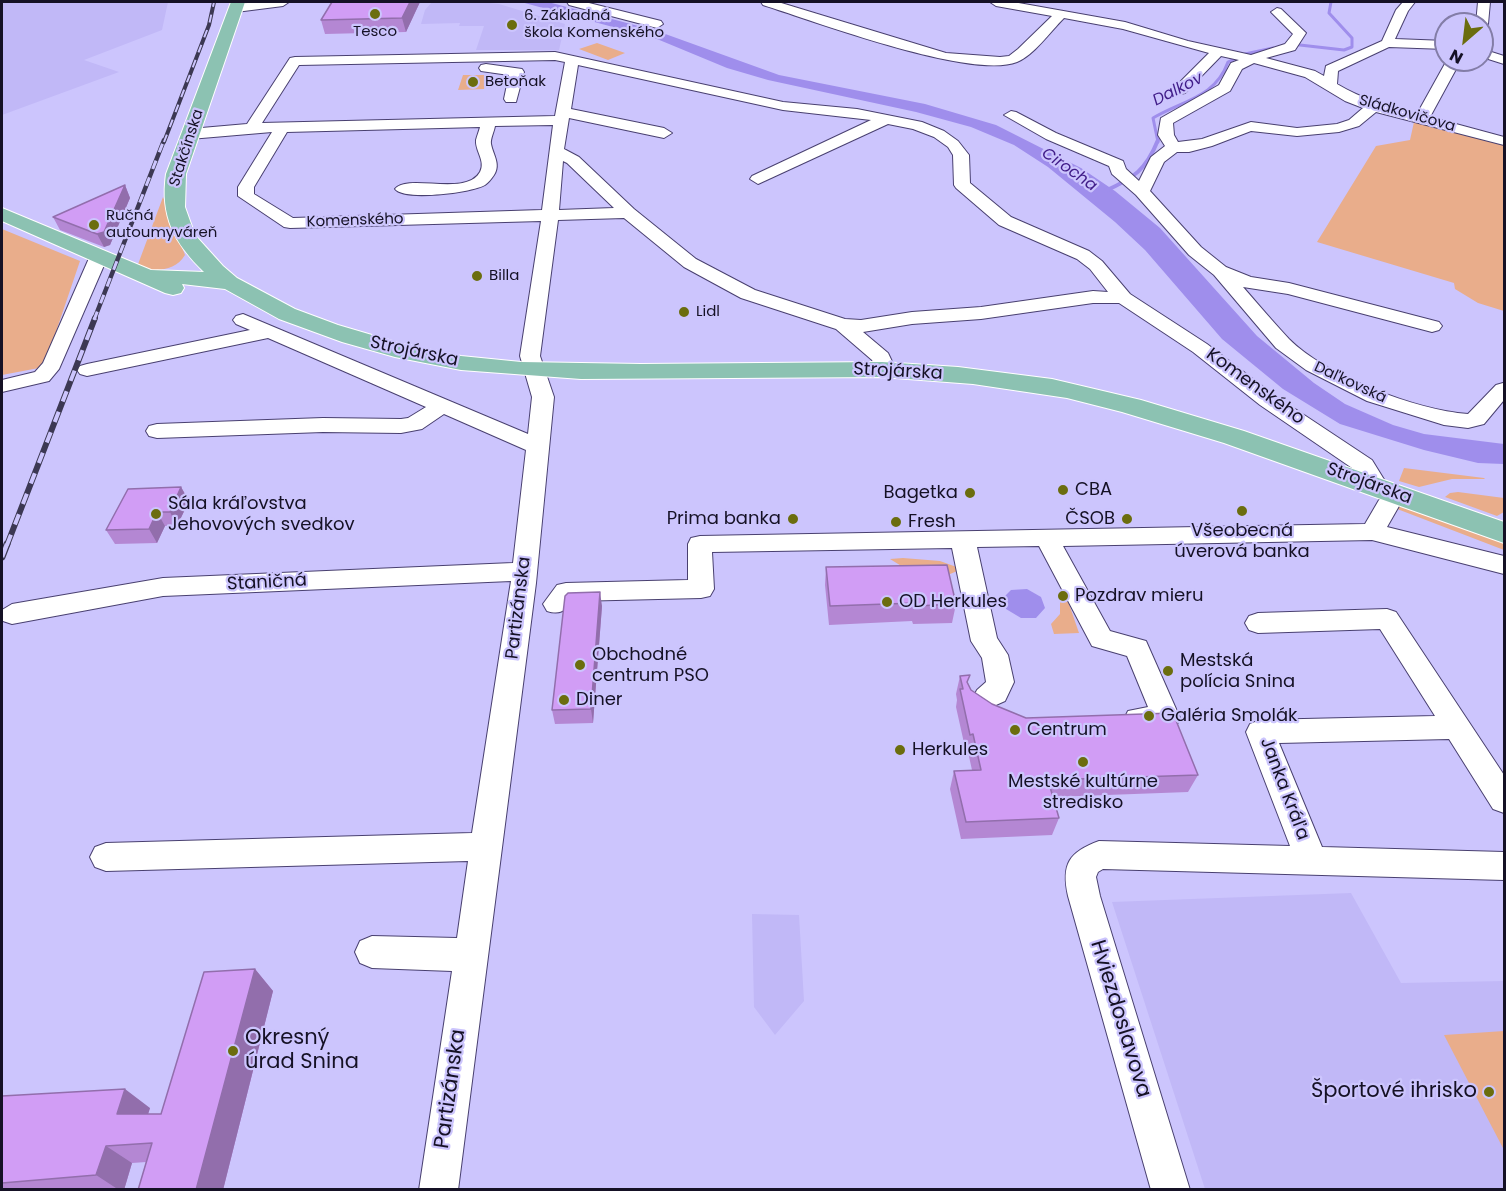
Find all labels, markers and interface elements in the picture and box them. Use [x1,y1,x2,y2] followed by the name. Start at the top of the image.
[368,7,382,21] marker: Tesco
[524,7,664,42] place label: 6. Základná škola Komenského
[1434,12,1494,72] north arrow
[505,18,519,32] marker: 6. Základná škola Komenského
[353,23,397,41] place label: Tesco
[1446,44,1467,70] text: N
[1150,69,1206,111] water label: Dalkov
[485,73,546,91] place label: Betoňak
[466,75,480,89] marker: Betoňak
[1357,92,1457,136] street label: Sládkovičova
[166,107,208,189] street label: Stakčínska
[1038,144,1100,196] water label: Cirocha
[106,207,217,242] place label: Ručná autoumyváreň
[306,210,404,232] street label: Komenského
[87,218,101,232] marker: Ručná autoumyváreň
[489,267,519,285] place label: Billa
[470,269,484,283] marker: Billa
[696,303,720,321] place label: Lidl
[677,305,691,319] marker: Lidl
[368,332,460,372] street label: Strojárska
[1202,344,1308,430] street label: Komenského
[1311,358,1389,408] street label: Daľkovská
[853,359,943,385] street label: Strojárska
[1323,459,1415,509] street label: Strojárska
[1075,479,1112,501] place label: CBA
[883,482,958,504] place label: Bagetka
[1056,483,1070,497] marker: CBA
[963,486,977,500] marker: Bagetka
[168,493,355,536] place label: Sála kráľovstva Jehovových svedkov
[1235,504,1249,518] marker: Všeobecná úverová banka
[149,507,163,521] marker: Sála kráľovstva Jehovových svedkov
[667,508,781,530] place label: Prima banka
[1065,508,1115,530] place label: ČSOB
[908,511,956,533] place label: Fresh
[786,512,800,526] marker: Prima banka
[1120,512,1134,526] marker: ČSOB
[889,515,903,529] marker: Fresh
[1174,520,1310,562] place label: Všeobecná úverová banka
[502,556,536,660] street label: Partizánska
[227,570,307,596] street label: Staničná
[1075,585,1203,607] place label: Pozdrav mieru
[1056,589,1070,603] marker: Pozdrav mieru
[899,591,1007,613] place label: OD Herkules
[880,595,894,609] marker: OD Herkules
[592,644,709,686] place label: Obchodné centrum PSO
[1180,650,1295,692] place label: Mestská polícia Snina
[573,658,587,672] marker: Obchodné centrum PSO
[1161,664,1175,678] marker: Mestská polícia Snina
[576,689,623,711] place label: Diner
[557,693,571,707] marker: Diner
[1161,705,1297,727] place label: Galéria Smolák
[1142,709,1156,723] marker: Galéria Smolák
[1027,719,1107,741] place label: Centrum
[1008,723,1022,737] marker: Centrum
[1255,735,1313,843] street label: Janka Kráľa
[912,739,988,761] place label: Herkules
[893,743,907,757] marker: Herkules
[1076,755,1090,769] marker: Mestské kultúrne stredisko
[1008,771,1158,814] place label: Mestské kultúrne stredisko
[1084,937,1156,1101] street label: Hviezdoslavova
[245,1026,359,1076] place label: Okresný úrad Snina
[430,1028,472,1150] street label: Partizánska
[226,1044,240,1058] marker: Okresný úrad Snina
[1311,1079,1477,1105] place label: Športové ihrisko
[1482,1085,1496,1099] marker: Športové ihrisko

